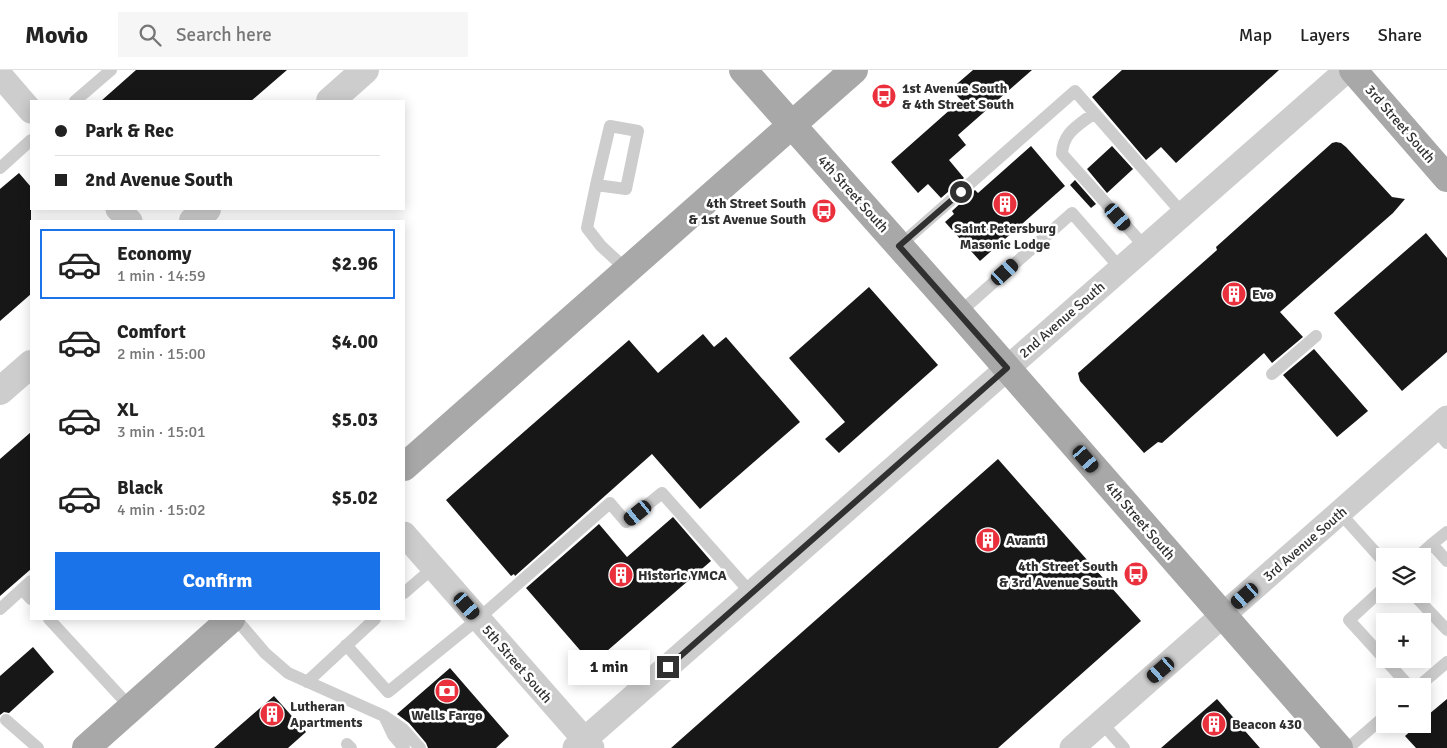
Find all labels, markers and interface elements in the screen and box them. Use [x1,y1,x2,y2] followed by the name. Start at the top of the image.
[118,12,468,57] search box
[25,20,88,50] text: Movio
[136,21,164,49] icon: search
[176,23,272,47] text: Search here
[1239,24,1272,46] text: Map
[1300,24,1350,46] text: Layers
[1378,24,1422,46] text: Share
[902,80,1014,113] place label: 1st Avenue South & 4th Street South
[1361,81,1439,167] street label: 3rd Street South
[871,83,897,109] bus stop icon: 1st Avenue South & 4th Street South
[85,119,174,143] text: Park & Rec
[814,152,892,236] street label: 4th Street South
[85,168,233,192] text: 2nd Avenue South
[950,181,972,203] route start
[992,191,1018,217] building icon: Saint Petersburg Masonic Lodge
[688,195,806,228] place label: 4th Street South & 1st Avenue South
[811,198,837,224] bus stop icon: 4th Street South & 1st Avenue South
[1102,201,1133,233] car
[954,220,1056,253] place label: Saint Petersburg Masonic Lodge
[57,242,102,287] icon: car
[117,242,191,266] text: Economy
[332,252,378,276] text: $2.96
[988,256,1021,288] car
[117,266,206,286] text: 1 min · 14:59
[1016,278,1108,362] street label: 2nd Avenue South
[1221,281,1247,307] building icon: Evo
[1252,286,1274,303] place label: Evo
[57,320,102,365] icon: car
[117,320,186,344] text: Comfort
[332,330,378,354] text: $4.00
[117,344,206,364] text: 2 min · 15:00
[57,398,102,443] icon: car
[117,398,139,422] text: XL
[332,408,378,432] text: $5.03
[117,422,206,442] text: 3 min · 15:01
[1070,443,1101,475] car
[57,476,102,521] icon: car
[117,476,163,500] text: Black
[1101,478,1179,564] street label: 4th Street South
[332,486,378,510] text: $5.02
[621,498,654,528] car
[117,500,206,520] text: 4 min · 15:02
[1260,503,1350,585] street label: 3rd Avenue South
[975,527,1001,553] building icon: Avanti
[1006,532,1046,549] place label: Avanti
[1376,548,1431,733] map controls
[1376,548,1431,603] button: layers
[55,552,380,610] button: Confirm
[999,558,1118,591] place label: 4th Street South & 3rd Avenue South
[1123,561,1149,587] bus stop icon: 4th Street South & 3rd Avenue South
[608,562,634,588] building icon: Historic YMCA
[638,567,727,584] place label: Historic YMCA
[1228,580,1261,612] car
[451,590,482,622] car
[1376,613,1431,668] button: +
[478,621,556,707] street label: 5th Street South
[568,650,650,684] callout: 1 min
[1144,654,1177,686] car
[657,656,679,678] route end
[590,657,628,677] text: 1 min
[434,678,460,704] bank icon: Wells Fargo
[1376,678,1431,733] button: −
[290,698,362,731] place label: Lutheran Apartments
[259,701,285,727] building icon: Lutheran Apartments
[411,707,483,724] place label: Wells Fargo
[1201,711,1227,737] building icon: Beacon 430
[1232,716,1302,733] place label: Beacon 430

